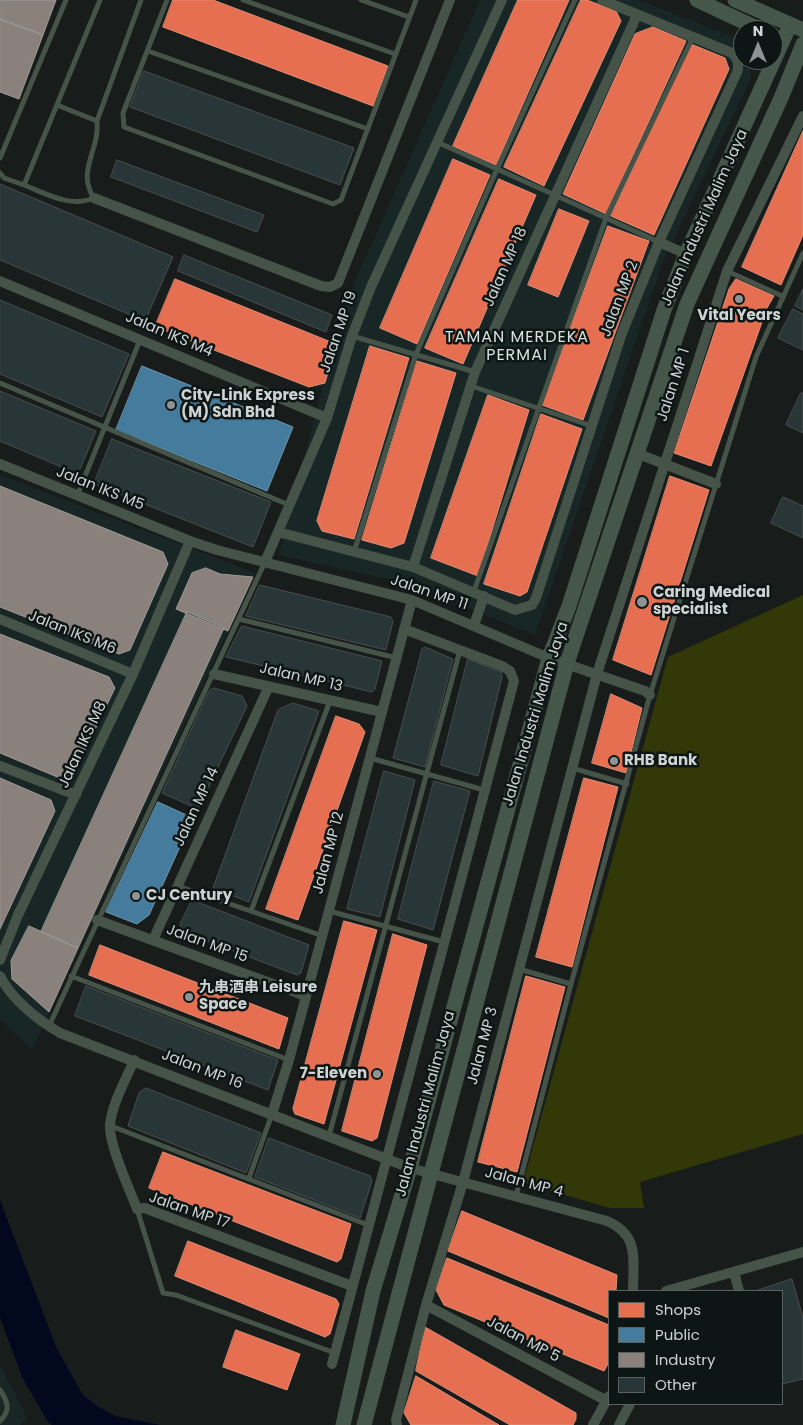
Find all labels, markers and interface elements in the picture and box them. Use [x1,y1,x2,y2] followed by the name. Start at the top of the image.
[733,20,783,70] north arrow
[753,21,763,41] text: N
[658,127,752,309] street label: Jalan Industri Malim Jaya
[480,224,532,310] street label: Jalan MP 18
[597,259,643,339] street label: Jalan MP 2
[317,289,361,375] street label: Jalan MP 19
[733,293,745,305] marker: Vital Years
[697,307,781,325] place label: Vital Years
[123,308,215,362] street label: Jalan IKS M4
[443,328,591,366] district label: TAMAN MERDEKA PERMAI
[654,346,694,424] street label: Jalan MP 1
[181,387,315,422] place label: City-Link Express (M) Sdn Bhd
[165,399,177,411] marker: City-Link Express (M) Sdn Bhd
[53,463,147,515] street label: Jalan IKS M5
[388,571,470,615] street label: Jalan MP 11
[653,584,770,619] place label: Caring Medical specialist
[635,595,649,609] marker: Caring Medical specialist
[25,607,119,659] street label: Jalan IKS M6
[499,620,573,808] street label: Jalan Industri Malim Jaya
[258,660,344,696] street label: Jalan MP 13
[55,699,111,791] street label: Jalan IKS M8
[624,752,697,770] place label: RHB Bank
[608,755,620,767] marker: RHB Bank
[171,765,223,849] street label: Jalan MP 14
[309,810,349,896] street label: Jalan MP 12
[146,887,232,905] place label: CJ Century
[130,890,142,902] marker: CJ Century
[164,921,250,967] street label: Jalan MP 15
[199,979,317,1014] place label: 九串酒串 Leisure Space
[183,991,195,1003] marker: 九串酒串 Leisure Space
[464,1005,502,1087] street label: Jalan MP 3
[392,1009,460,1199] street label: Jalan Industri Malim Jaya
[159,1046,245,1094] street label: Jalan MP 16
[300,1065,367,1083] place label: 7-Eleven
[371,1068,383,1080] marker: 7-Eleven
[483,1164,565,1202] street label: Jalan MP 4
[146,1189,232,1233] street label: Jalan MP 17
[608,1290,783,1405] legend
[655,1299,701,1320] text: Shops
[483,1313,563,1367] street label: Jalan MP 5
[655,1324,700,1345] text: Public
[655,1349,715,1370] text: Industry
[655,1374,697,1395] text: Other

